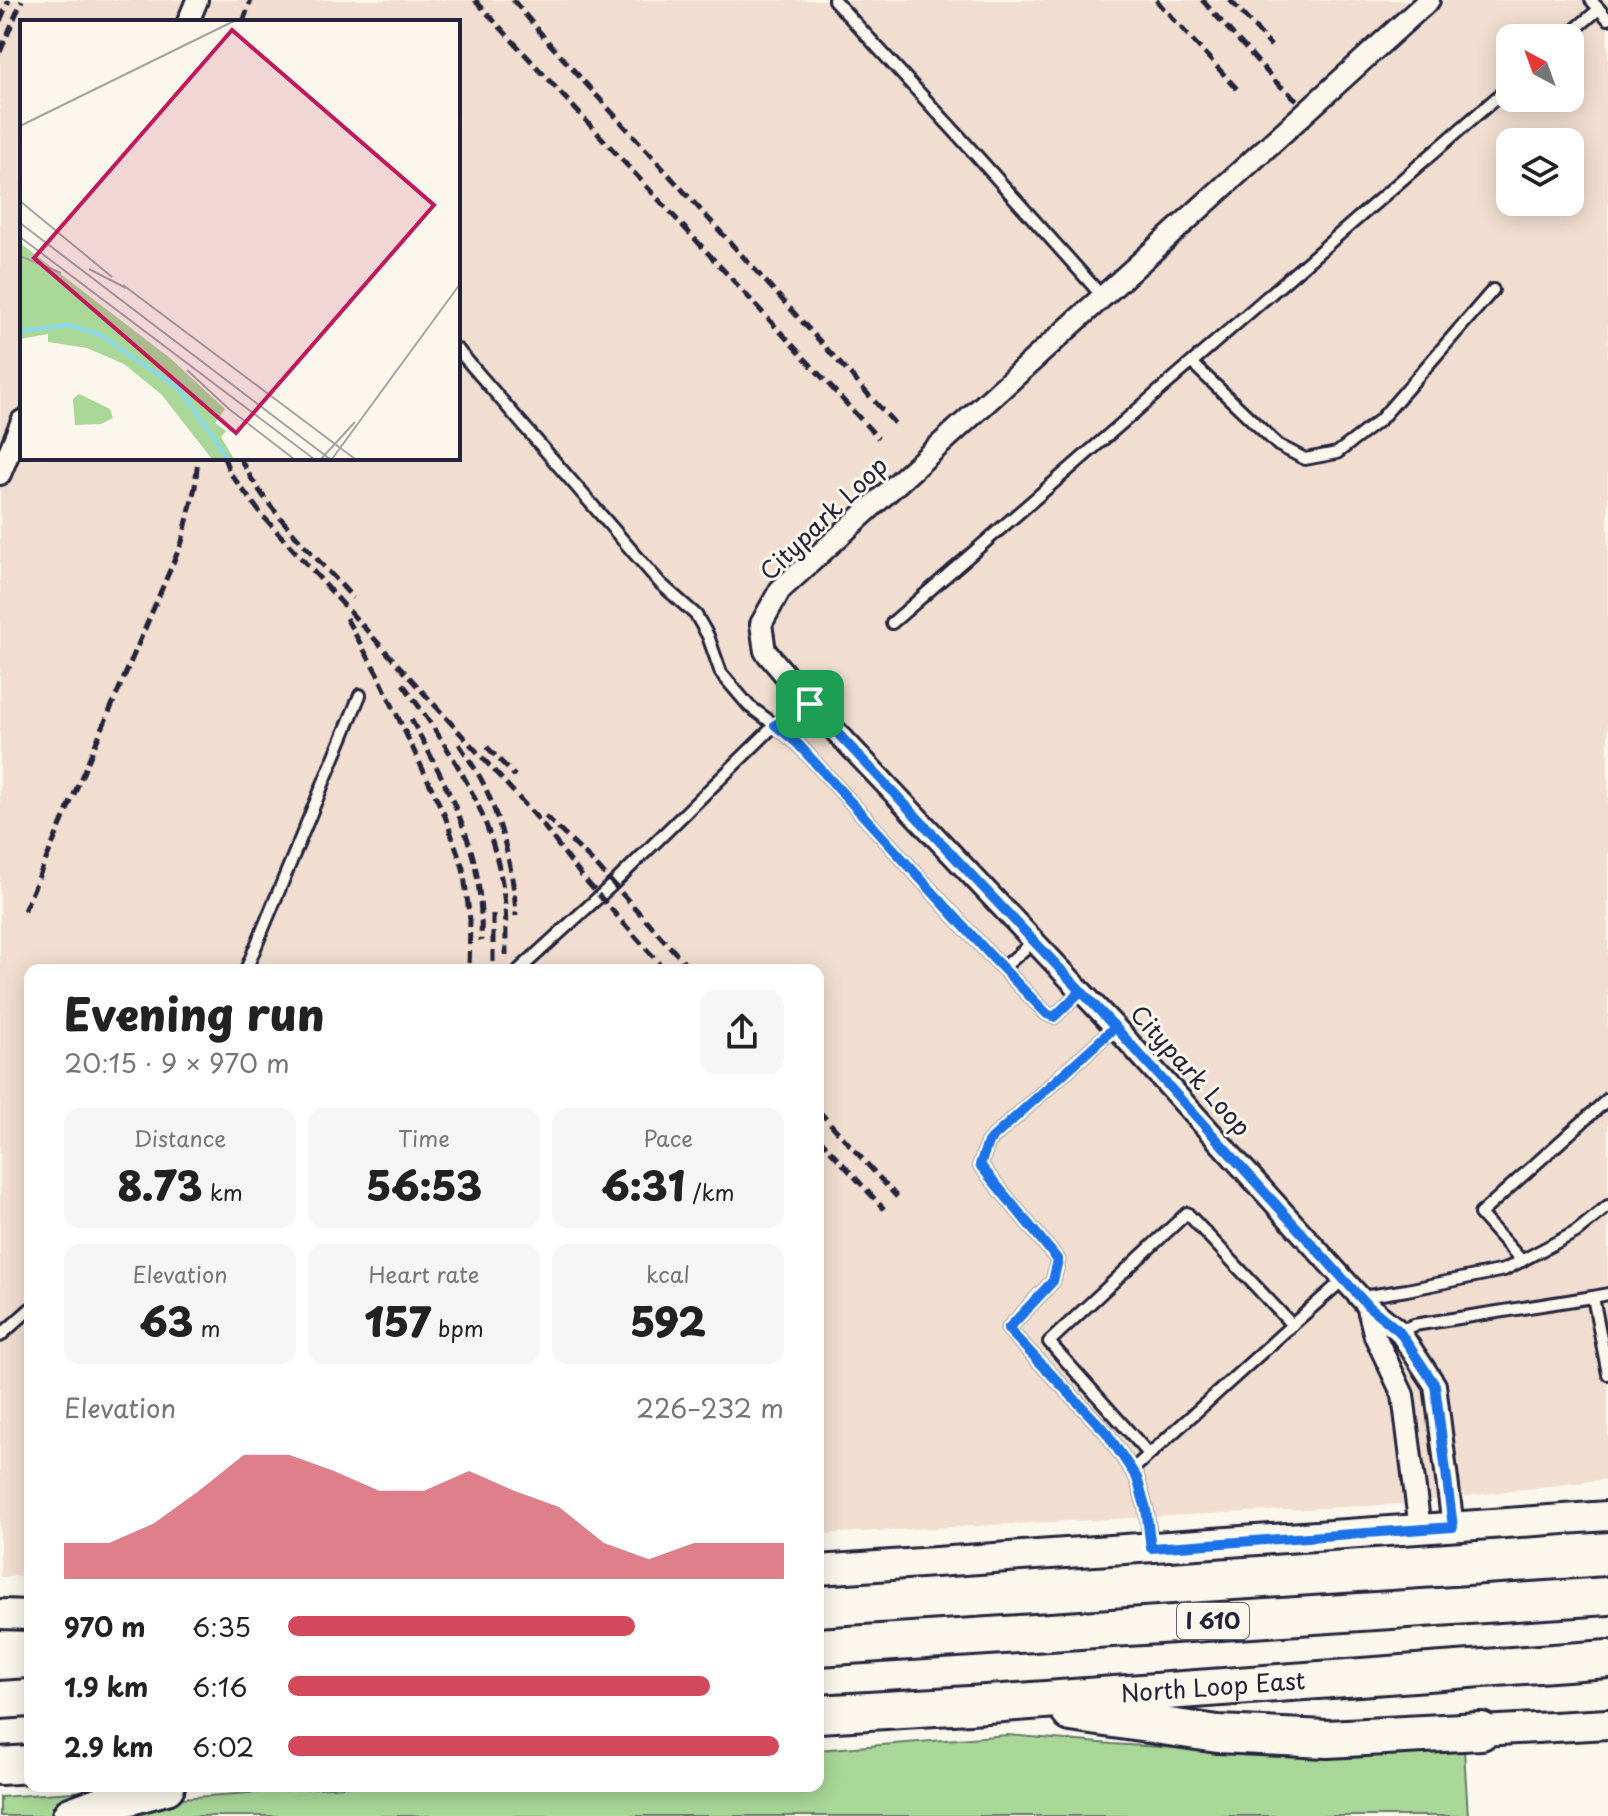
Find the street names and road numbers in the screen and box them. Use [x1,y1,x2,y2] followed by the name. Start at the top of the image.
[750,447,895,588] street label: Citypark Loop
[1123,996,1260,1143] street label: Citypark Loop
[1177,1603,1249,1639] road number: I 610
[1119,1661,1306,1710] street label: North Loop East

